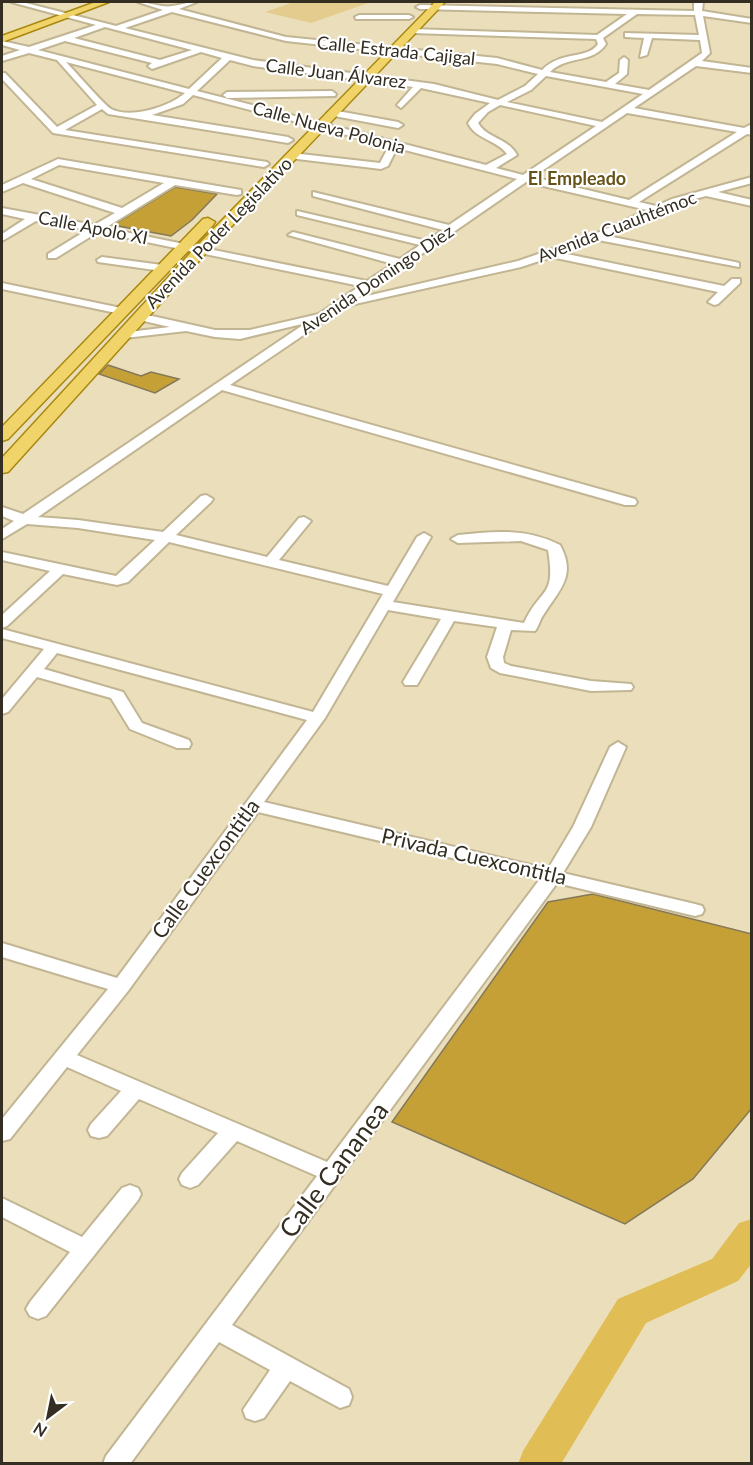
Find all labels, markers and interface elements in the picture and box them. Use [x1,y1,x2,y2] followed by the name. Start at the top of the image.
[316,31,476,69] street label: Calle Estrada Cajigal
[264,53,408,93] street label: Calle Juan Álvarez
[250,96,408,158] street label: Calle Nueva Polonia
[140,152,296,313] street label: Avenida Poder Legislativo
[528,167,626,189] district label: El Empleado
[534,185,700,267] street label: Avenida Cuauhtémoc
[37,206,150,248] street label: Calle Apolo XI
[295,220,457,339] street label: Avenida Domingo Diez
[146,793,264,943] street label: Calle Cuexcontitla
[379,822,569,889] street label: Privada Cuexcontitla
[272,1095,395,1244] street label: Calle Cananea
[18,1387,78,1447] north arrow
[30,1419,50,1441] text: N

